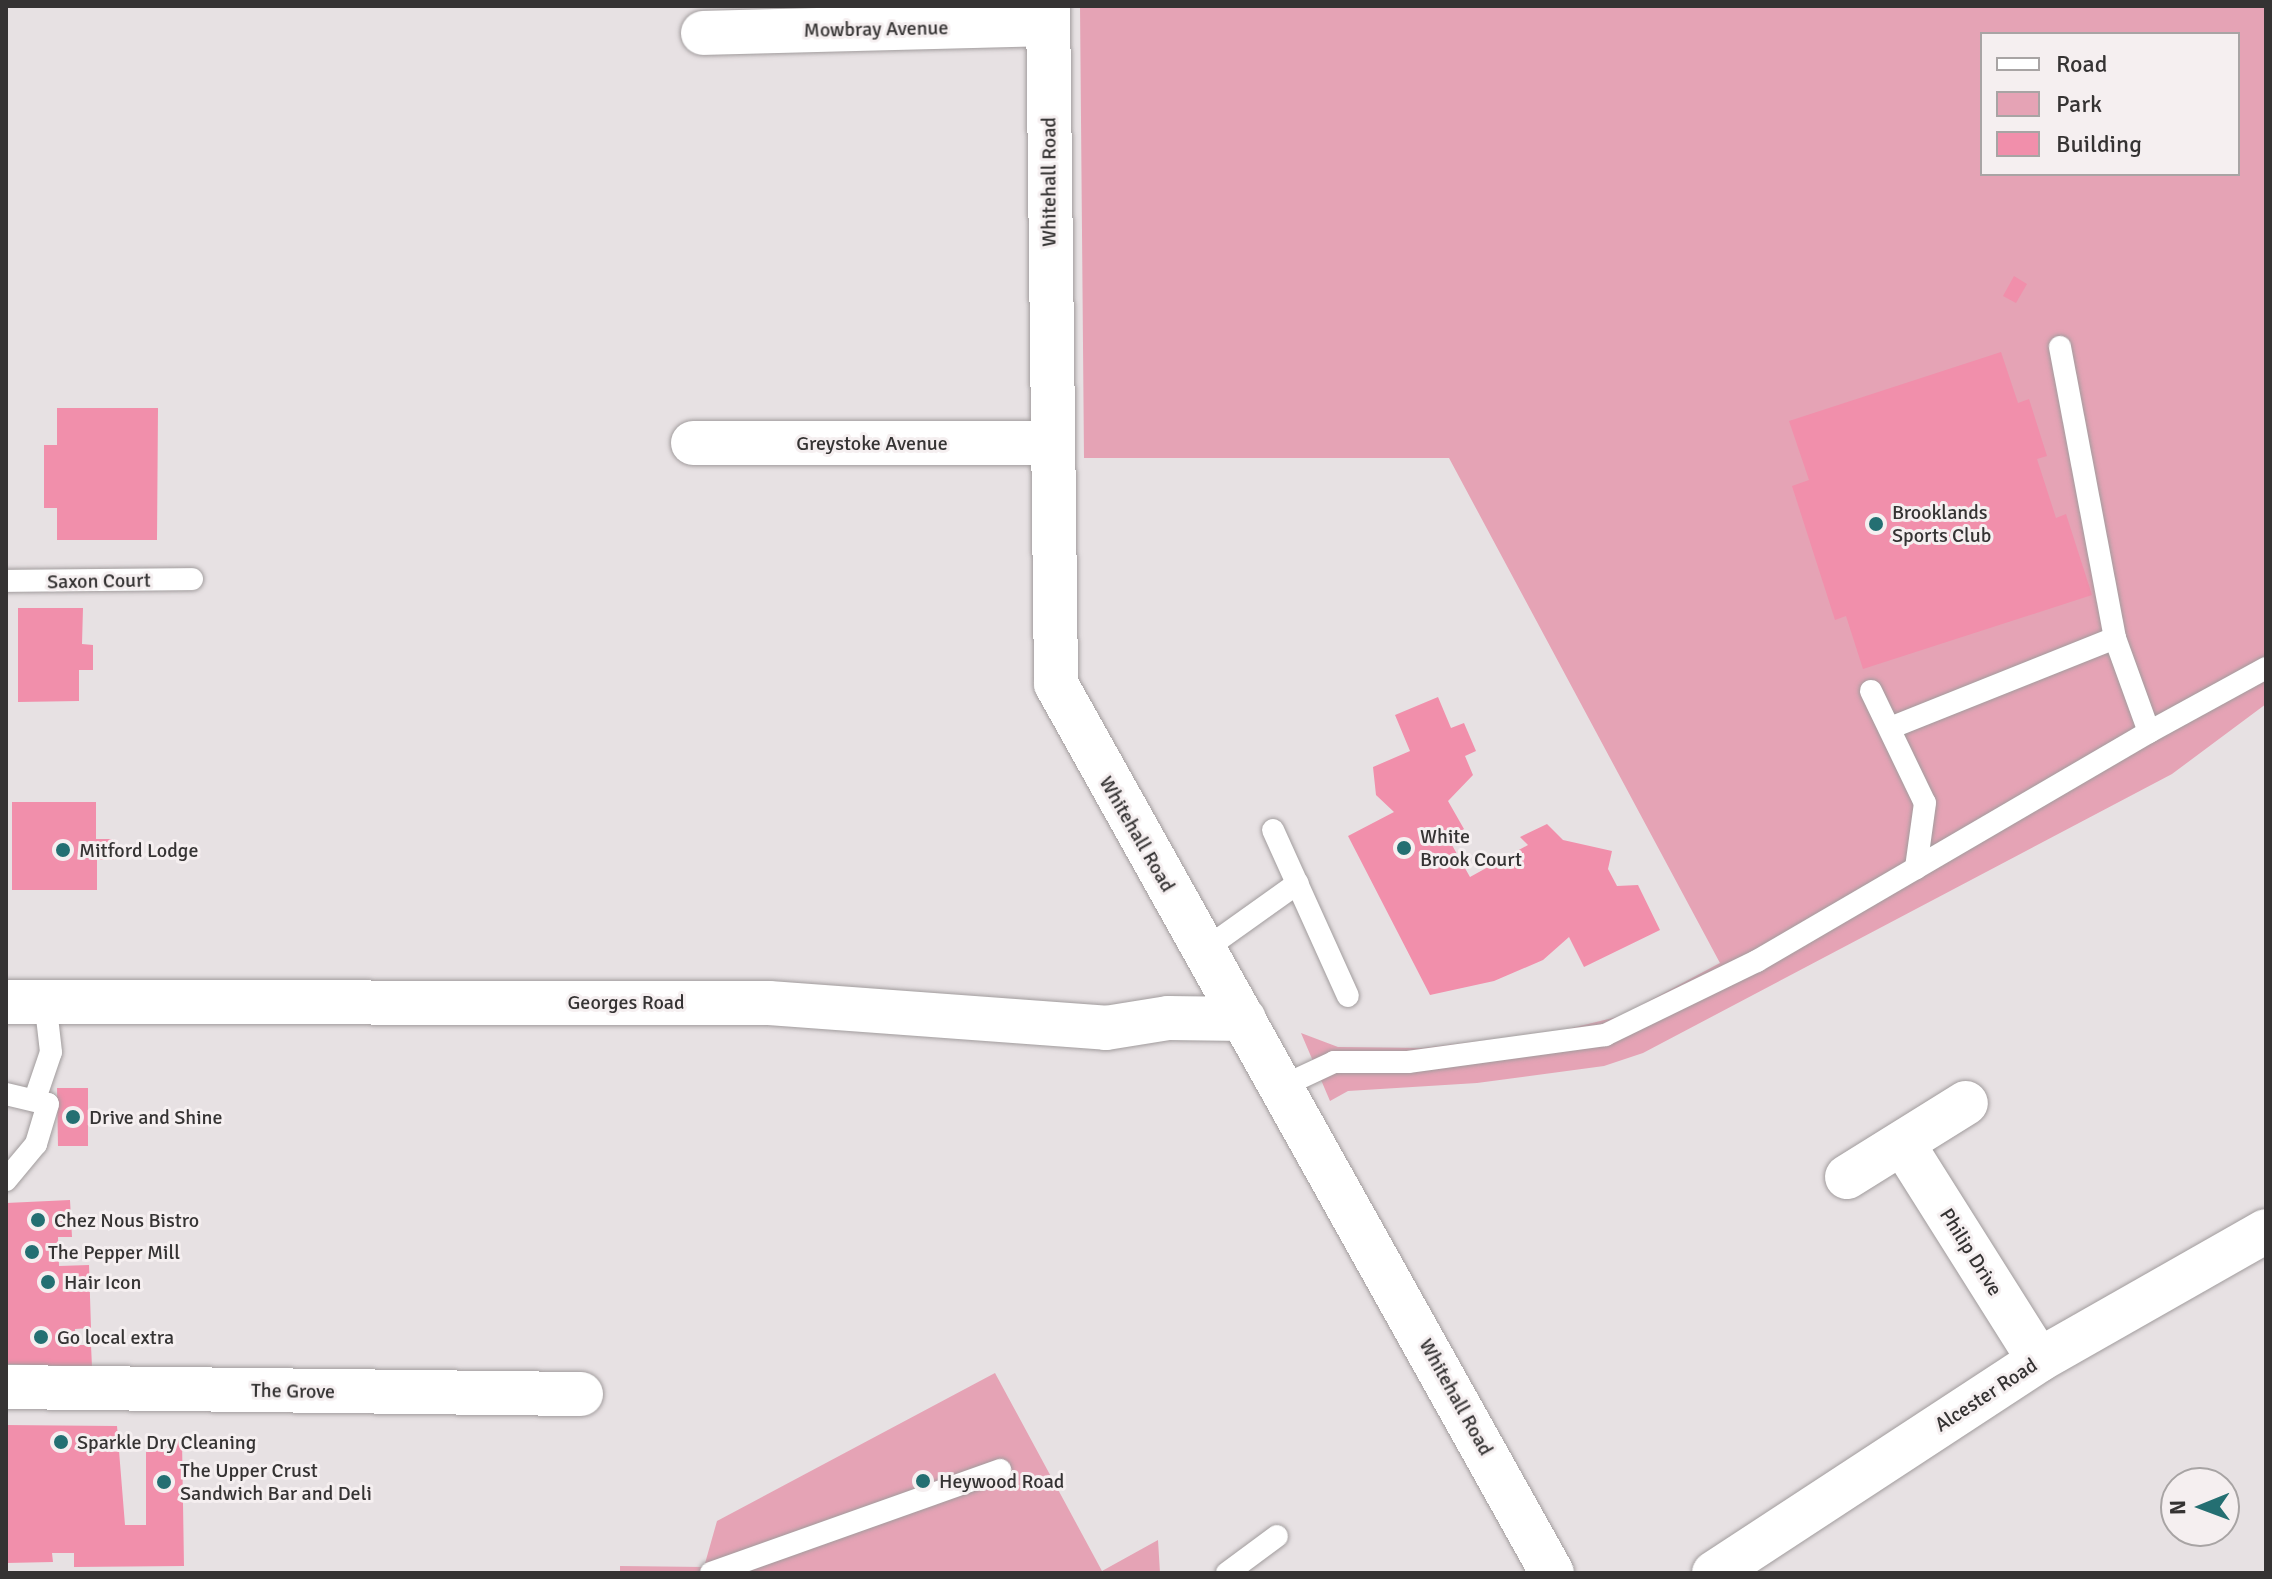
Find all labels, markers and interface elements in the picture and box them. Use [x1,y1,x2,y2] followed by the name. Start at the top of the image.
[803,16,949,42] street label: Mowbray Avenue
[1980,32,2240,176] legend
[2056,49,2107,79] text: Road
[2056,89,2102,119] text: Park
[1037,117,1061,247] street label: Whitehall Road
[2056,129,2142,159] text: Building
[796,431,948,455] street label: Greystoke Avenue
[1892,500,1991,547] place label: Brooklands Sports Club
[1867,515,1885,533] marker: Brooklands Sports Club
[47,568,151,594] street label: Saxon Court
[1094,772,1180,896] street label: Whitehall Road
[1420,824,1522,871] place label: White Brook Court
[79,838,198,862] place label: Mitford Lodge
[1395,839,1413,857] marker: White Brook Court
[54,841,72,859] marker: Mitford Lodge
[568,990,684,1014] street label: Georges Road
[89,1105,223,1129] place label: Drive and Shine
[64,1108,82,1126] marker: Drive and Shine
[1935,1204,2007,1300] street label: Philip Drive
[54,1208,199,1232] place label: Chez Nous Bistro
[29,1211,47,1229] marker: Chez Nous Bistro
[48,1240,180,1264] place label: The Pepper Mill
[23,1243,41,1261] marker: The Pepper Mill
[64,1270,141,1294] place label: Hair Icon
[39,1273,57,1291] marker: Hair Icon
[57,1325,174,1349] place label: Go local extra
[32,1328,50,1346] marker: Go local extra
[1414,1334,1498,1460] street label: Whitehall Road
[1930,1353,2042,1437] street label: Alcester Road
[251,1378,335,1404] street label: The Grove
[77,1430,256,1454] place label: Sparkle Dry Cleaning
[52,1433,70,1451] marker: Sparkle Dry Cleaning
[180,1458,372,1505] place label: The Upper Crust Sandwich Bar and Deli
[2160,1467,2240,1547] north arrow
[939,1469,1064,1493] place label: Heywood Road
[914,1472,932,1490] marker: Heywood Road
[155,1473,173,1491] marker: The Upper Crust Sandwich Bar and Deli
[2164,1500,2191,1515] text: N

